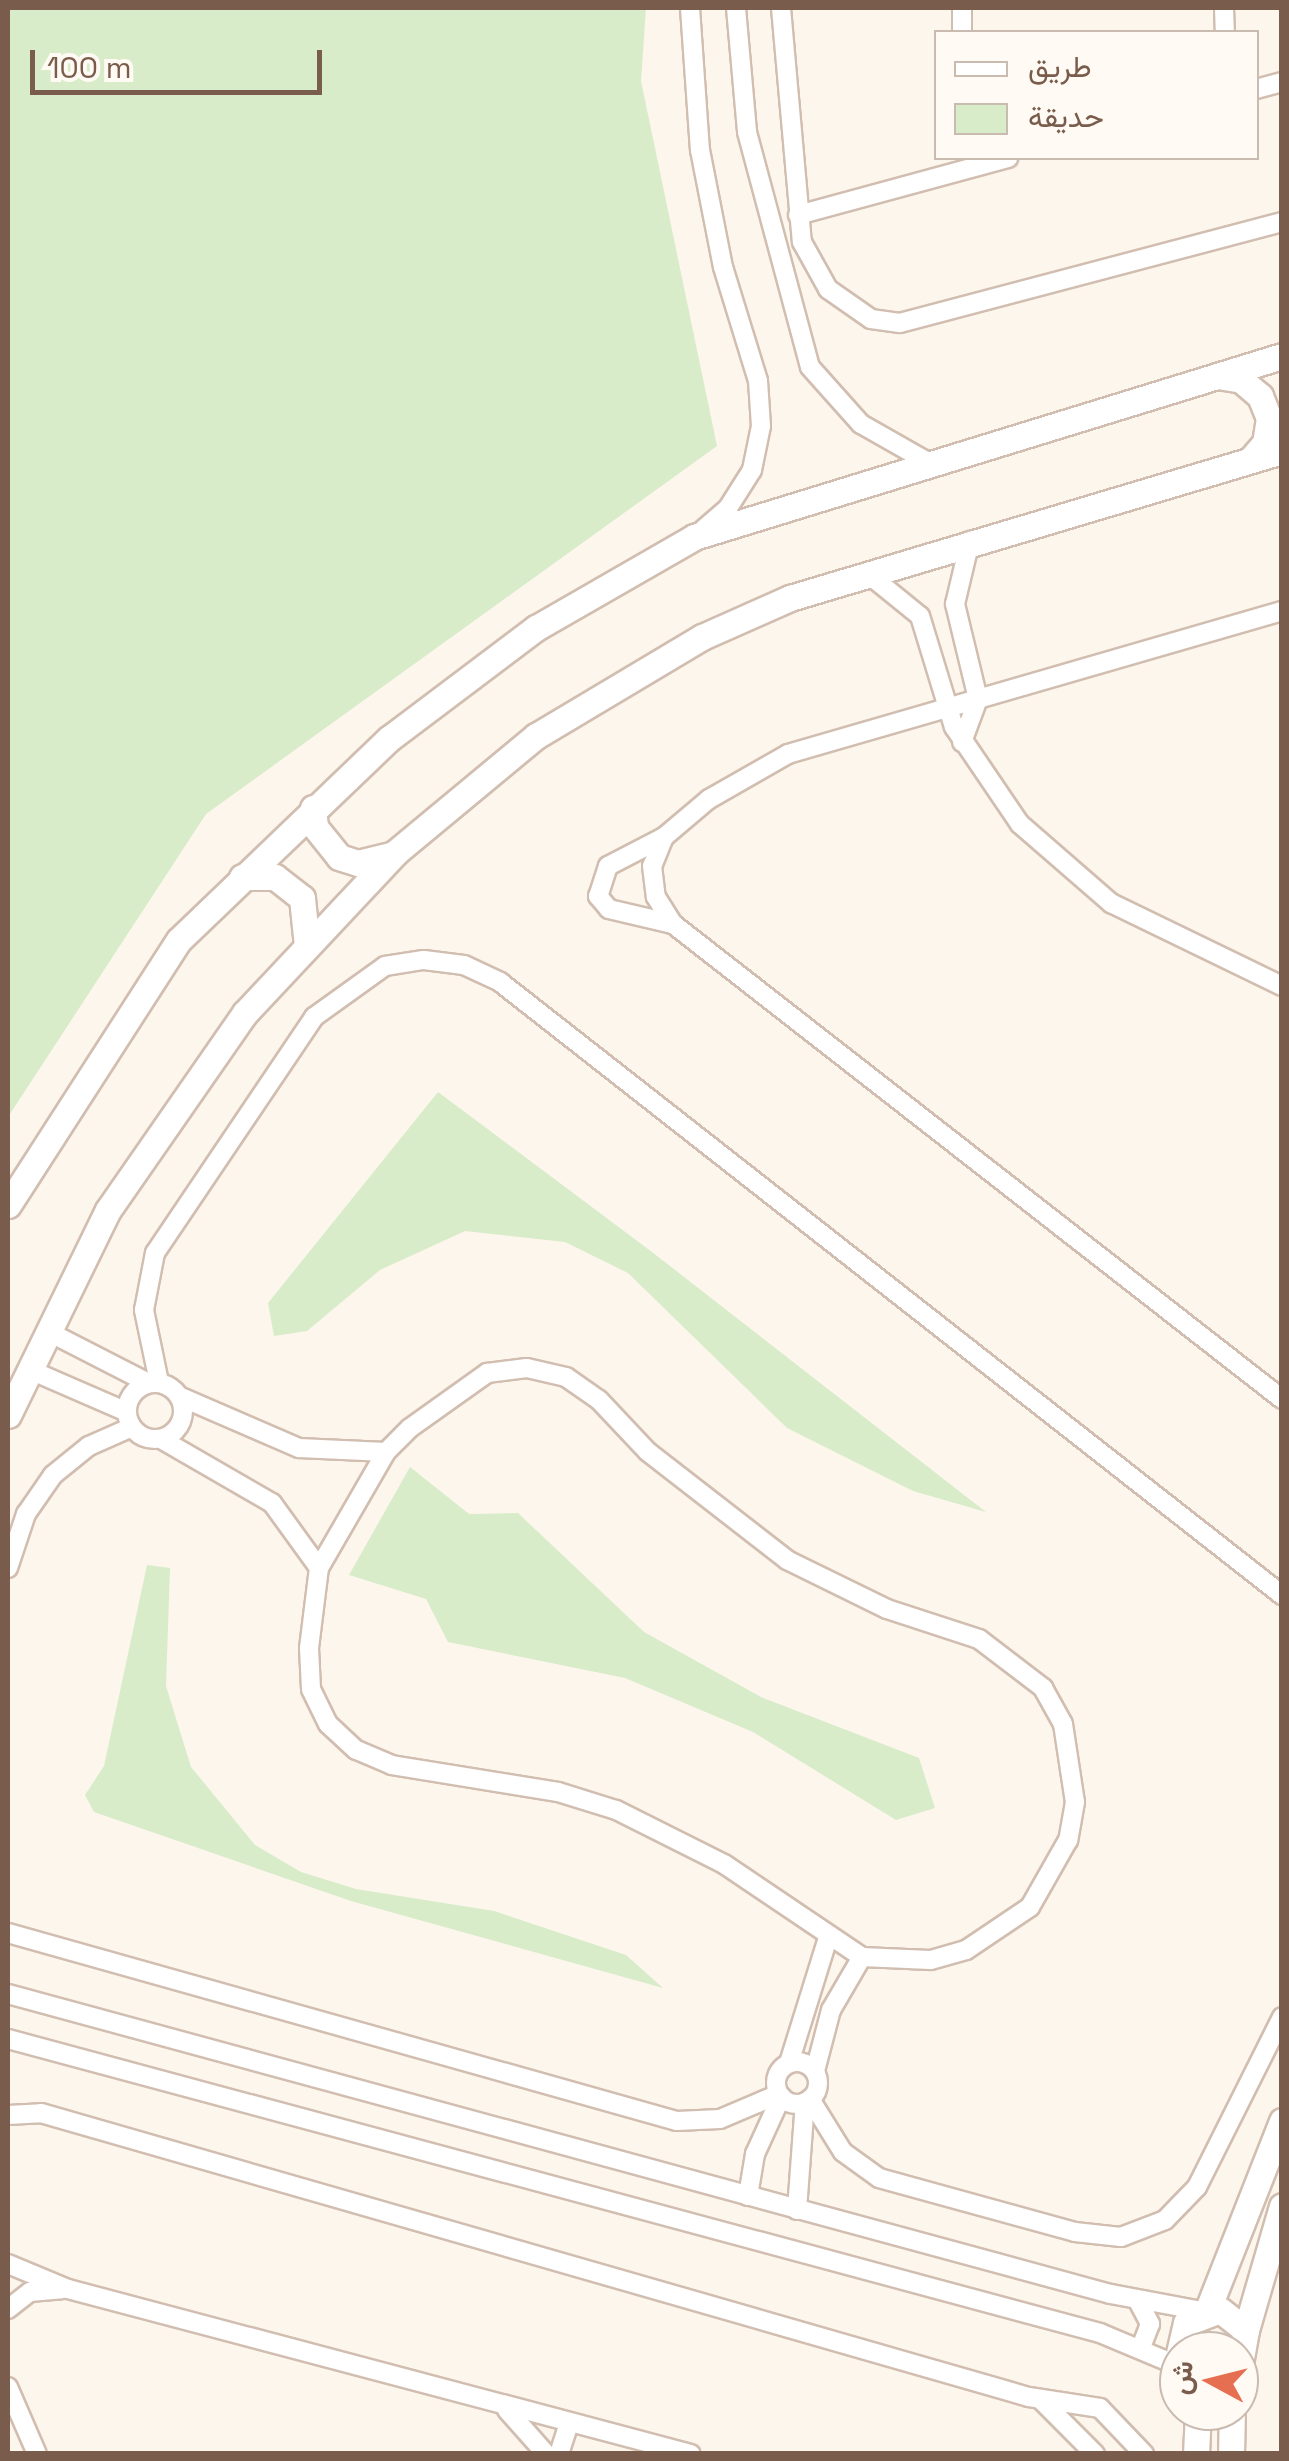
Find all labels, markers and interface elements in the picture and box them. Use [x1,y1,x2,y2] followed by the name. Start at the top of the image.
[35,30,328,92] scale bar
[934,30,1259,160] legend
[1028,47,1092,86] text: طريق
[47,48,132,87] text: 100 m
[1028,97,1104,136] text: حديقة
[1159,2331,1259,2431] north arrow
[1161,2359,1201,2396] text: ش

